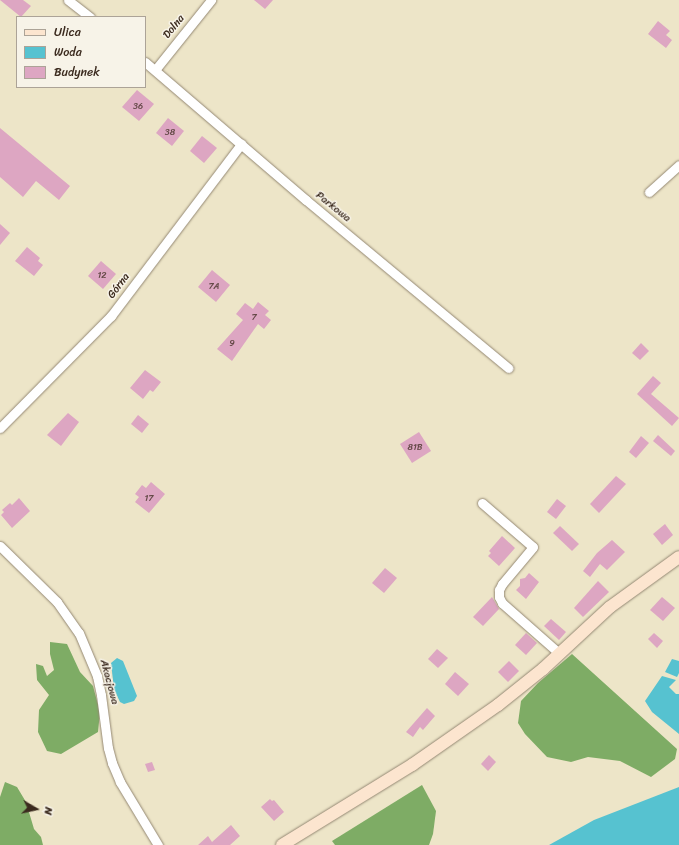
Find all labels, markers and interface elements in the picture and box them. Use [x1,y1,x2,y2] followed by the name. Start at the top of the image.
[160,12,188,42] street label: Dolna
[16,16,146,88] legend
[54,21,81,43] text: Ulica
[54,41,82,63] text: Woda
[54,61,100,83] text: Budynek
[133,101,143,111] house number: 36
[165,127,175,137] house number: 38
[313,189,353,225] street label: Parkowa
[97,270,107,280] house number: 12
[105,271,133,301] street label: Górna
[208,281,220,291] house number: 7A
[251,312,257,322] house number: 7
[229,338,235,348] house number: 9
[408,442,422,452] house number: 81B
[145,493,153,503] house number: 17
[97,658,121,706] street label: Akacjowa
[16,789,56,829] north arrow
[38,806,58,816] text: N

